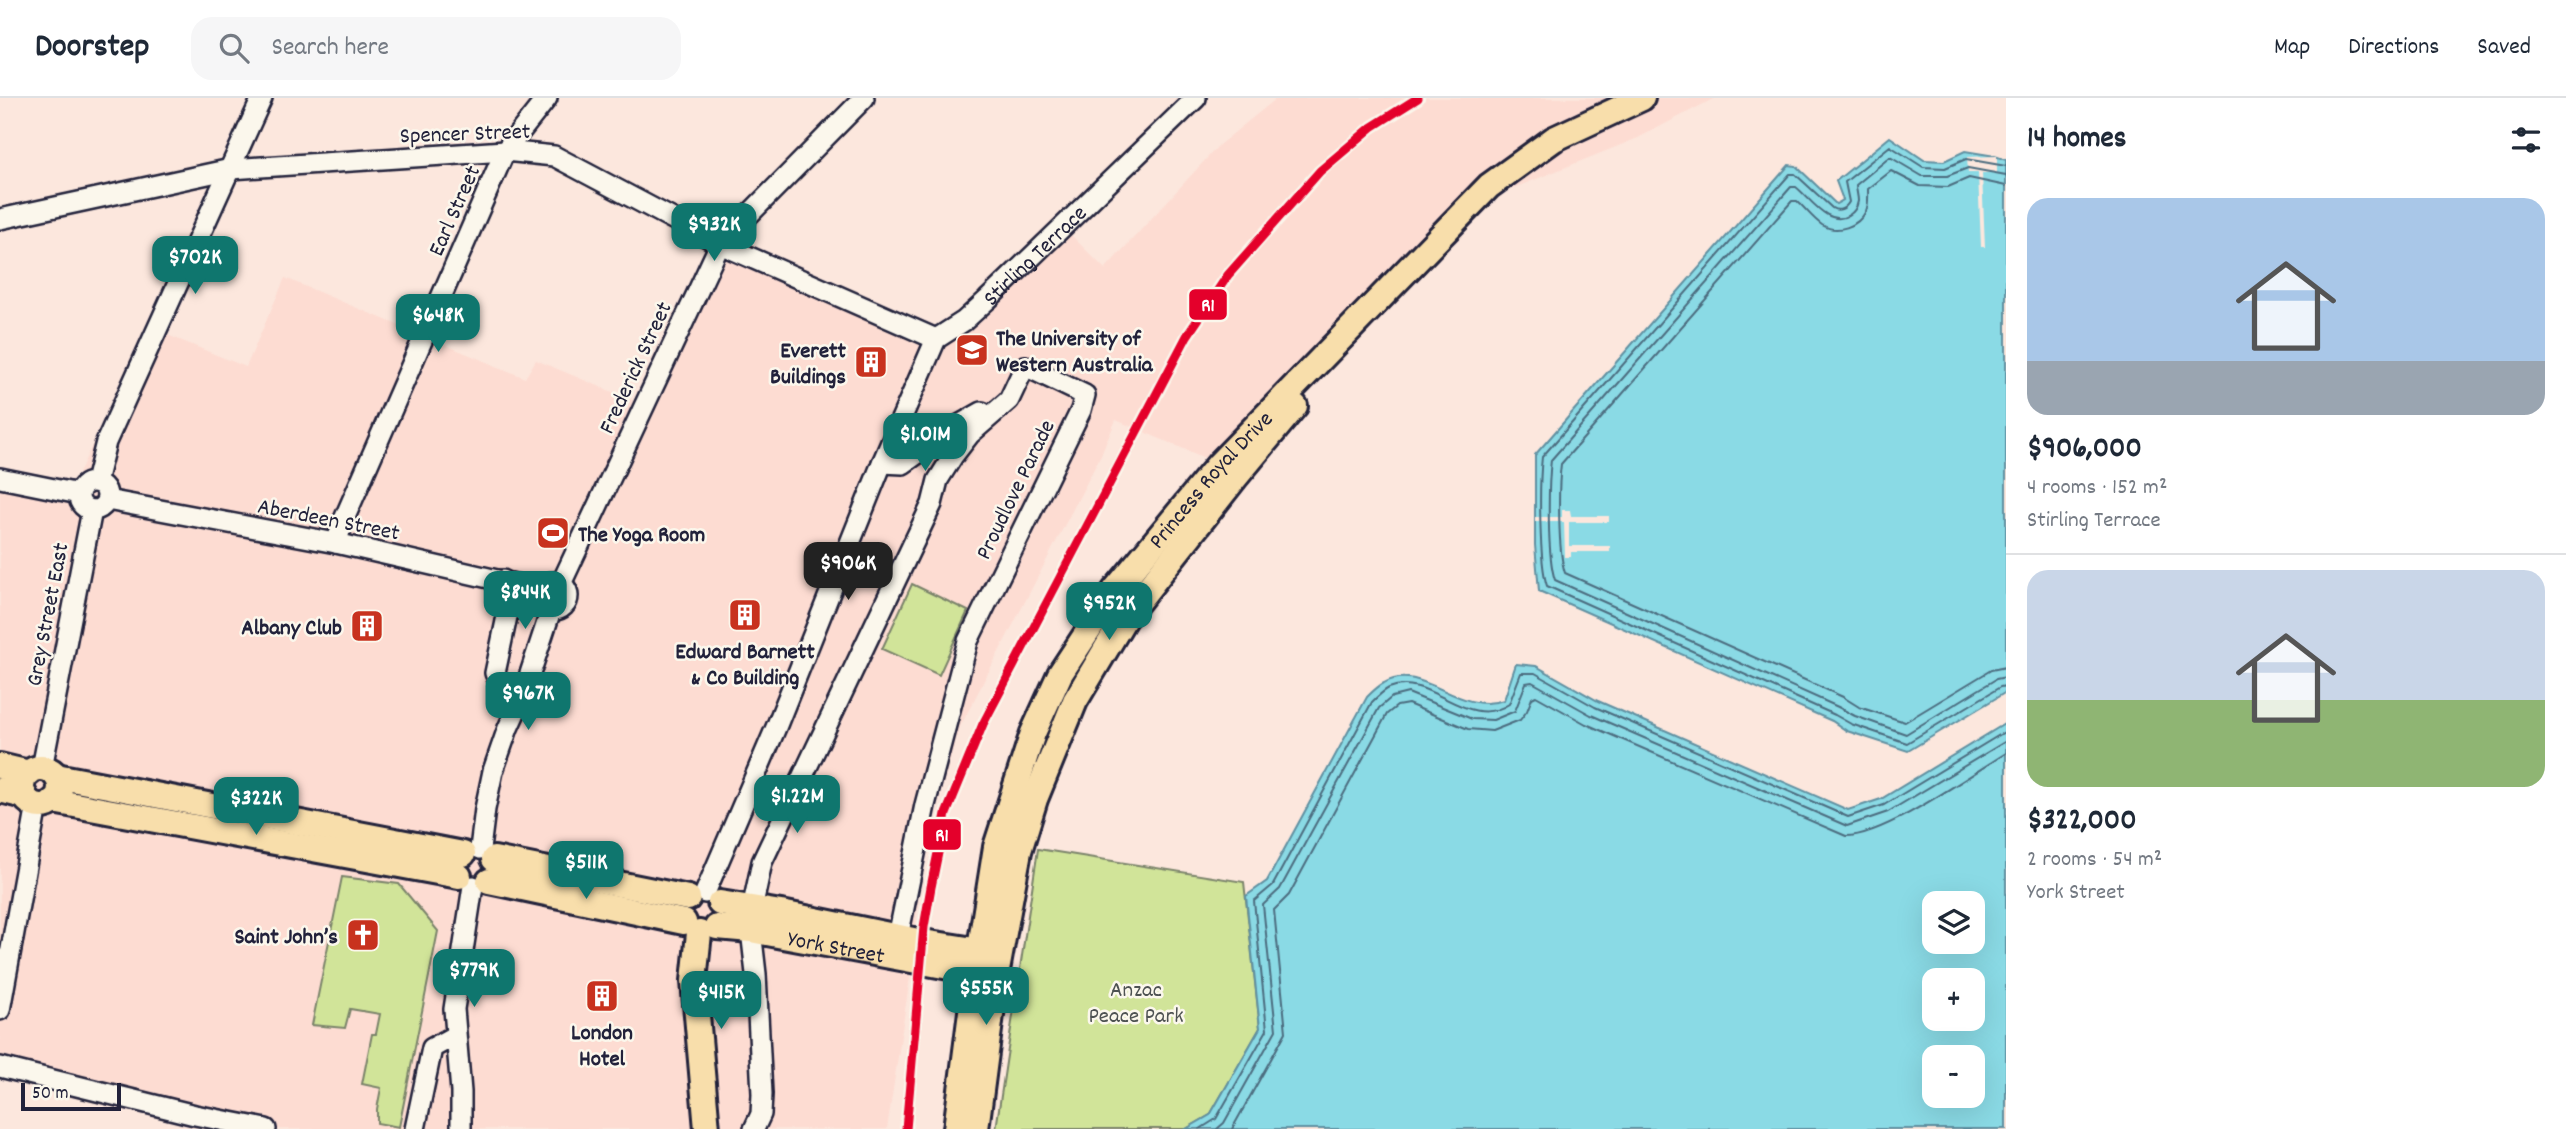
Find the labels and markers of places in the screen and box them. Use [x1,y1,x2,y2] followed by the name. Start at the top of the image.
[665,204,763,263] pin: $932K
[146,236,244,296] pin: $702K
[389,294,487,354] pin: $648K
[996,324,1154,383] place label: The University of Western Australia
[953,331,991,369] school or university icon: The University of Western Australia
[770,336,847,395] place label: Everett Buildings
[852,343,890,381] building icon: Everett Buildings
[868,414,982,473] pin: $1.01M
[534,514,572,552] sports icon: The Yoga Room
[578,520,706,553] place label: The Yoga Room
[799,542,897,602] pin: $906K
[476,572,574,631] pin: $844K
[1060,582,1158,642] pin: $952K
[726,596,764,634] building icon: Edward Barnett & Co Building
[348,607,386,645] building icon: Albany Club
[241,613,342,646] place label: Albany Club
[675,637,815,696] place label: Edward Barnett & Co Building
[479,672,577,732] pin: $967K
[740,776,854,835] pin: $1.22M
[207,778,305,837] pin: $322K
[537,842,635,901] pin: $511K
[344,916,382,954] church icon: Saint John’s
[234,922,338,955] place label: Saint John’s
[425,950,523,1009] pin: $779K
[937,968,1035,1027] pin: $555K
[672,972,770,1031] pin: $415K
[583,977,621,1015] building icon: London Hotel
[571,1018,633,1077] place label: London Hotel

